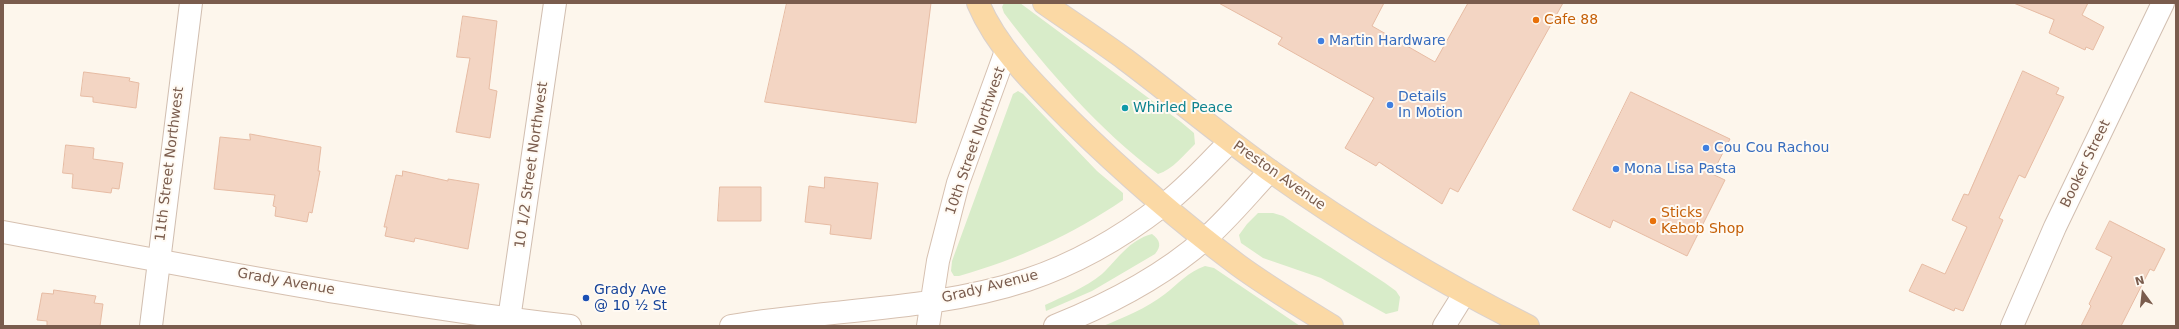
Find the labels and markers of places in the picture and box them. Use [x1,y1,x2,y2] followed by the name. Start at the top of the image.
[1544,12,1598,28] place label: Cafe 88
[1531,15,1541,25] marker: Cafe 88
[1329,33,1446,49] place label: Martin Hardware
[1316,36,1326,46] marker: Martin Hardware
[1398,89,1463,122] place label: Details In Motion
[1133,100,1233,116] place label: Whirled Peace
[1385,100,1395,110] marker: Details In Motion
[1120,103,1130,113] marker: Whirled Peace
[1714,140,1829,156] place label: Cou Cou Rachou
[1701,143,1711,153] marker: Cou Cou Rachou
[1624,161,1736,177] place label: Mona Lisa Pasta
[1611,164,1621,174] marker: Mona Lisa Pasta
[1661,205,1744,238] place label: Sticks Kebob Shop
[1648,216,1658,226] marker: Sticks Kebob Shop
[594,282,667,314] place label: Grady Ave @ 10 ½ St
[581,293,591,303] marker: Grady Ave @ 10 ½ St

